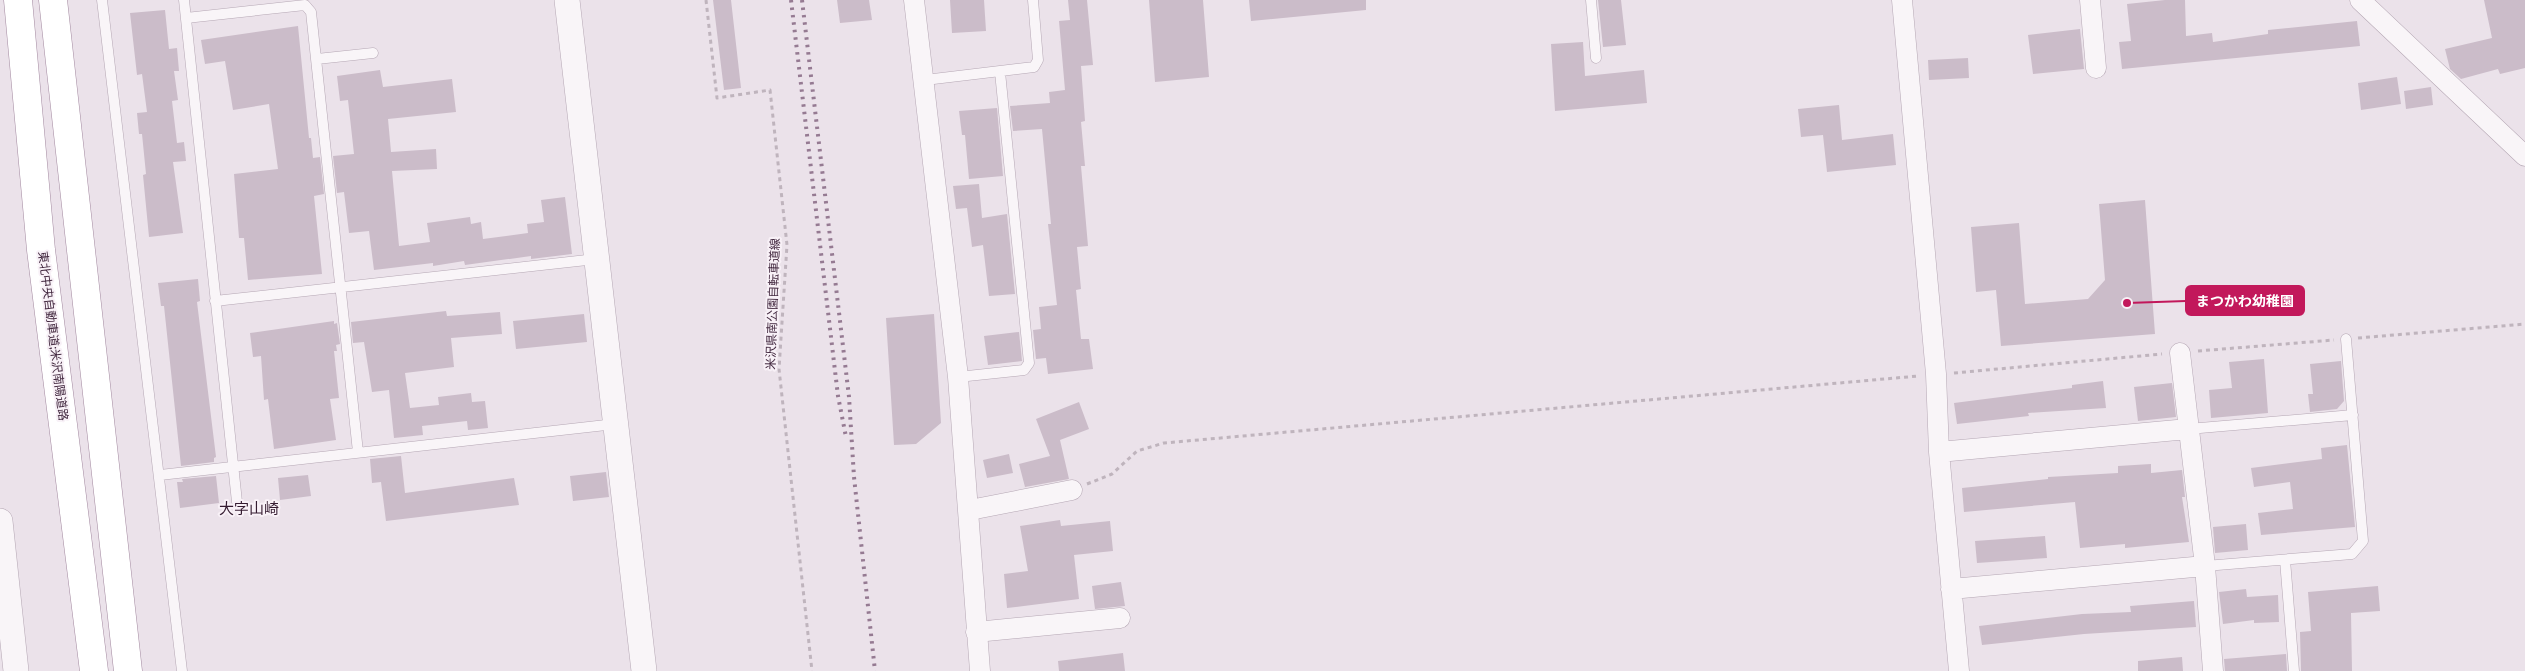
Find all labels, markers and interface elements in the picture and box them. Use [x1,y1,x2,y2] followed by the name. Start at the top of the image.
[764,238,784,370] street label: 米沢県南公園自転車道線
[34,250,70,422] street label: 東北中央自動車道;米沢南陽道路
[2186,286,2304,315] callout: まつかわ幼稚園
[2196,293,2294,311] text: まつかわ幼稚園
[219,501,279,520] district label: 大字山崎

